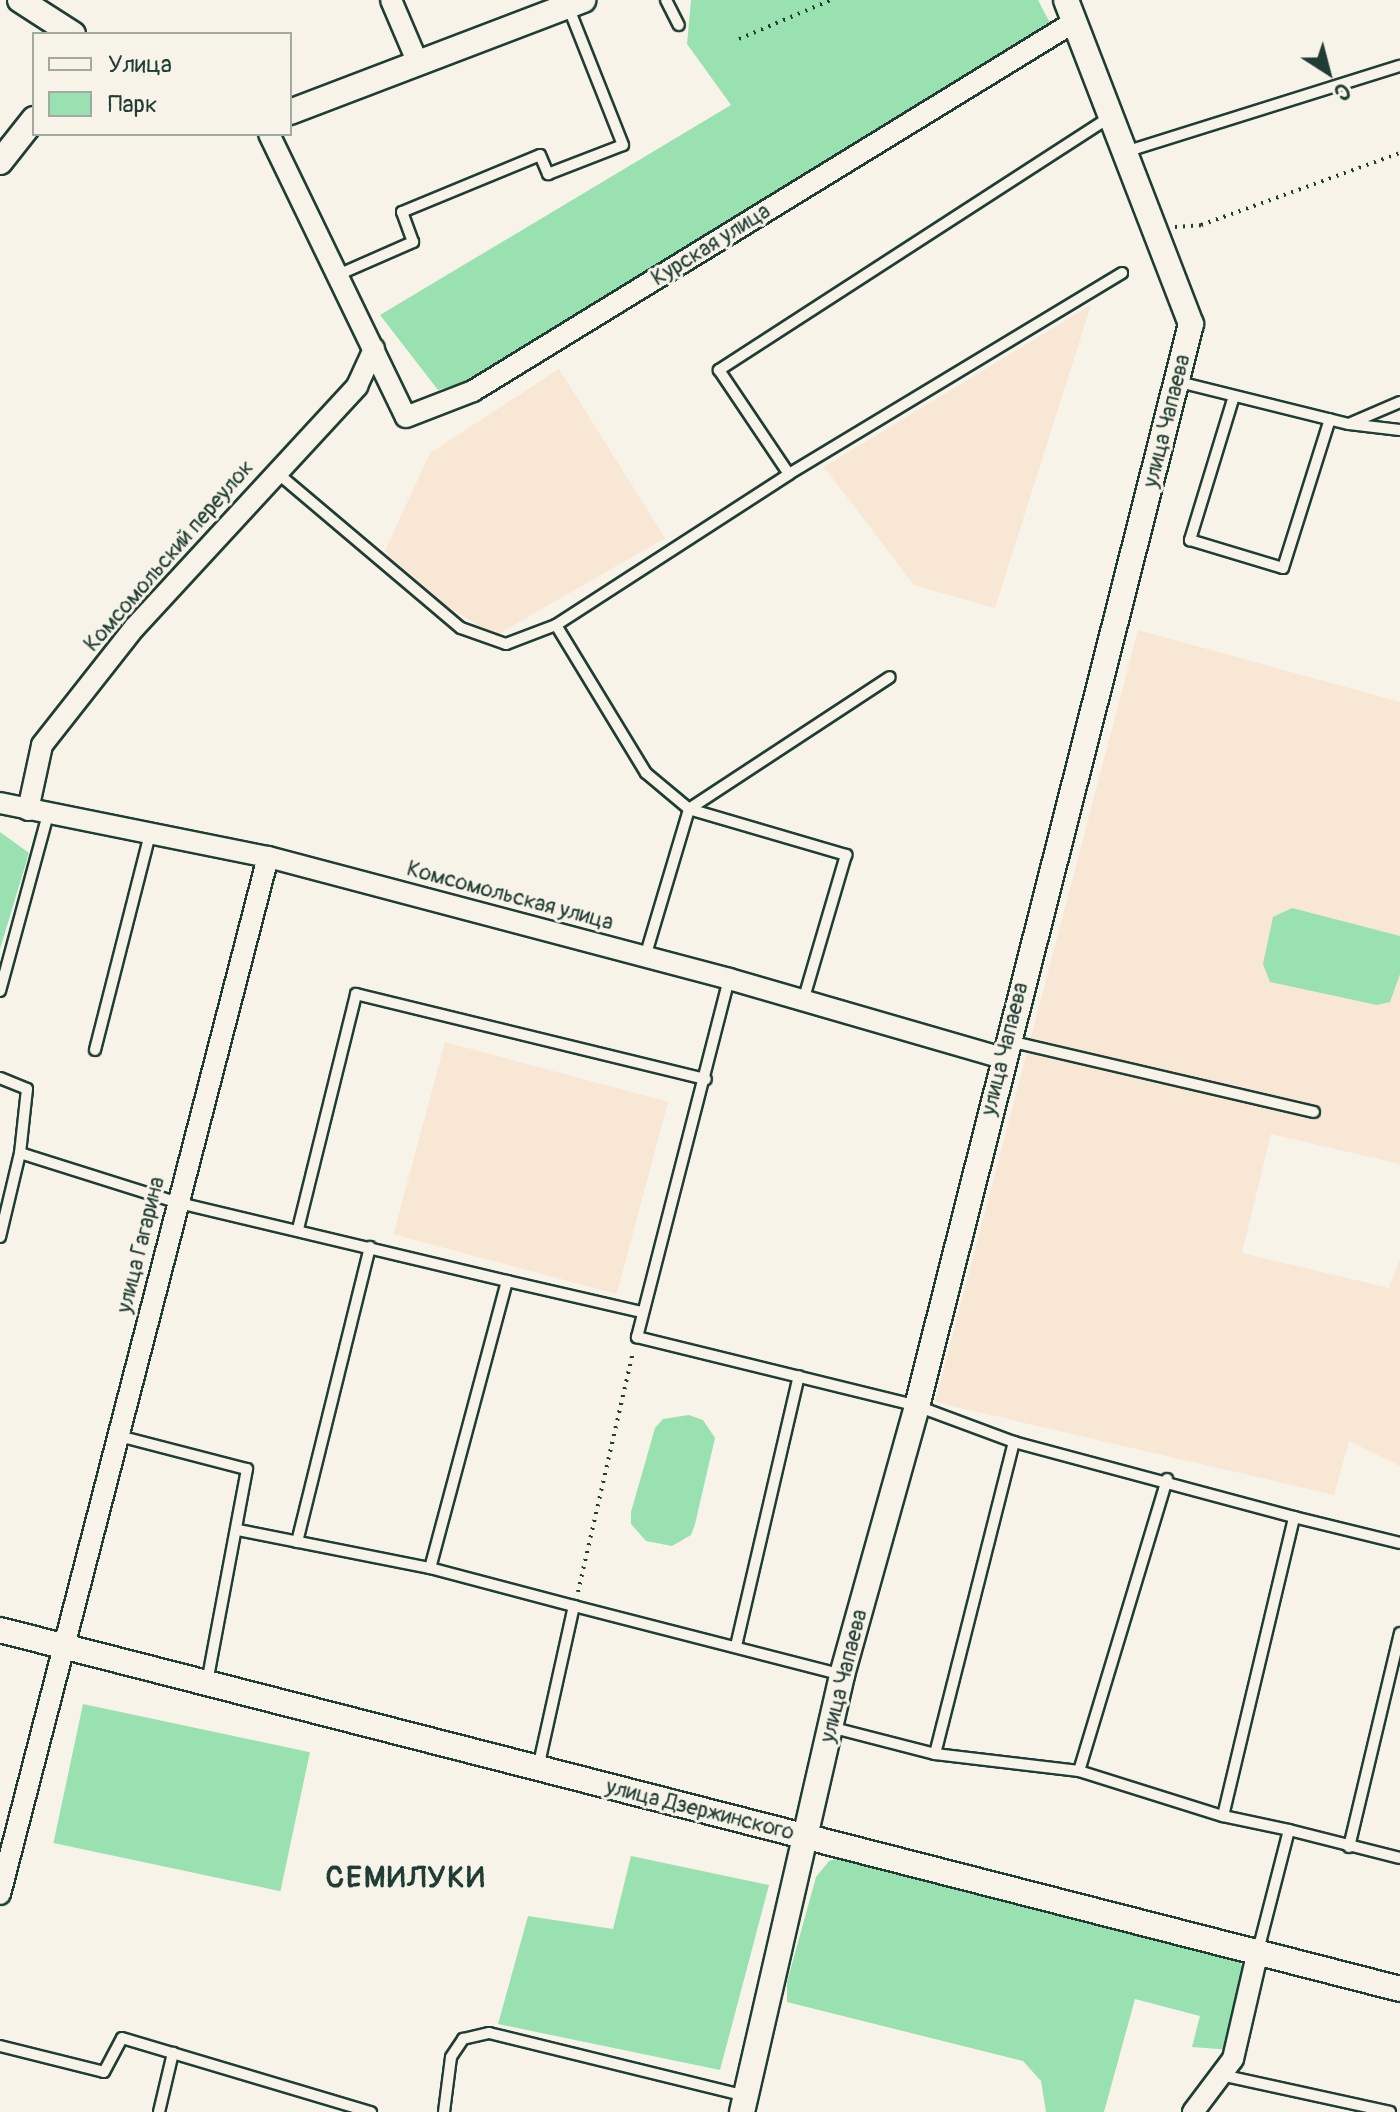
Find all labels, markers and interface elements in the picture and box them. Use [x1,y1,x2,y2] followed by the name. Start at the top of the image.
[32,32,292,136] legend
[1288,32,1368,112] north arrow
[108,50,172,79] text: Улица
[1328,76,1356,107] text: С
[108,90,157,119] text: Парк
[647,198,775,292] street label: Курская улица
[1138,352,1196,490] street label: улица Чапаева
[79,455,259,657] street label: Комсомольский переулок
[404,856,616,936] street label: Комсомольская улица
[976,980,1034,1118] street label: улица Чапаева
[111,1174,171,1316] street label: улица Гагарина
[815,1607,873,1745] street label: улица Чапаева
[603,1774,797,1846] street label: улица Дзержинского
[326,1860,486,1896] district label: СЕМИЛУКИ

